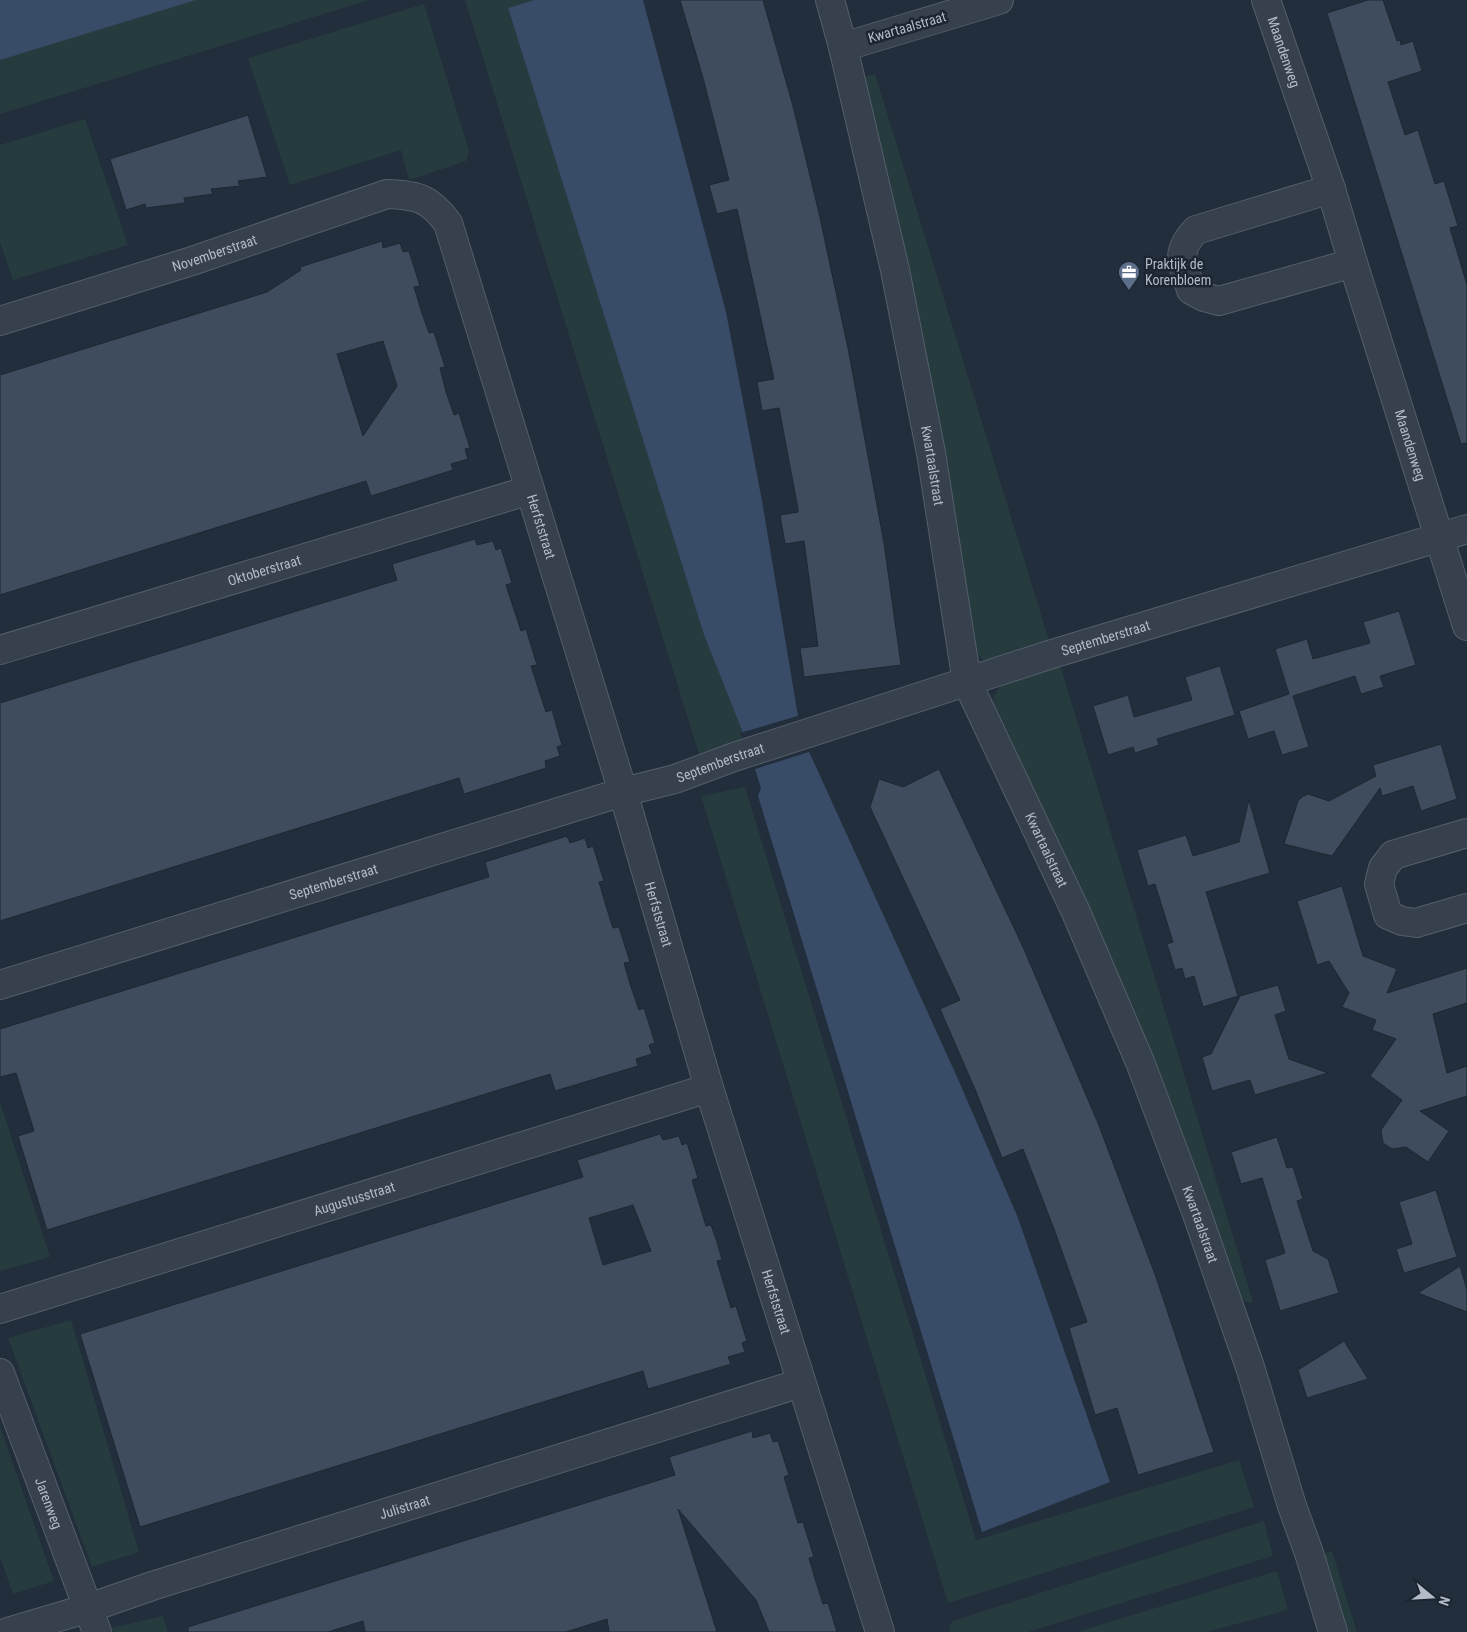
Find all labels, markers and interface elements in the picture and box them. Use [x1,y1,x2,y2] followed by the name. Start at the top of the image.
[866,8,948,46] street label: Kwartaalstraat
[1264,15,1303,89] street label: Maandenweg
[170,231,259,275] street label: Novemberstraat
[1145,256,1211,288] place label: Praktijk de Korenbloem
[1117,260,1141,291] office icon: Praktijk de Korenbloem
[1392,408,1429,483] street label: Maandenweg
[918,424,947,506] street label: Kwartaalstraat
[524,492,559,561] street label: Herfststraat
[226,552,303,589] street label: Oktoberstraat
[1059,617,1152,659] street label: Septemberstraat
[674,740,766,786] street label: Septemberstraat
[1022,810,1071,890] street label: Kwartaalstraat
[287,860,380,903] street label: Septemberstraat
[642,880,676,949] street label: Herfststraat
[312,1178,397,1219] street label: Augustusstraat
[1179,1184,1221,1265] street label: Kwartaalstraat
[759,1268,794,1336] street label: Herfststraat
[32,1475,66,1531] street label: Jarenweg
[377,1492,432,1522] street label: Julistraat
[1407,1572,1457,1622] north arrow
[1435,1594,1453,1608] text: N

